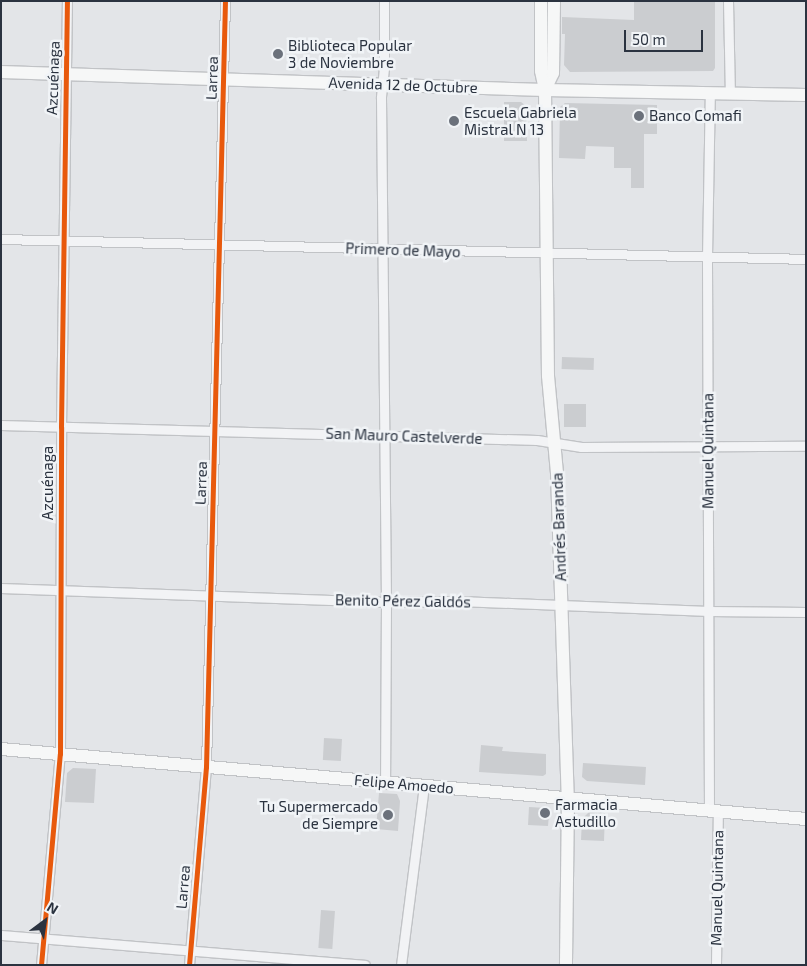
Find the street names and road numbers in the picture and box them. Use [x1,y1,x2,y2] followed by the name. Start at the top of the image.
[43,41,63,115] street label: Azcuénaga
[202,56,222,100] street label: Larrea
[328,73,478,97] street label: Avenida 12 de Octubre
[345,239,461,261] street label: Primero de Mayo
[699,393,717,509] street label: Manuel Quintana
[325,424,483,448] street label: San Mauro Castelverde
[39,446,57,520] street label: Azcuénaga
[191,461,211,505] street label: Larrea
[548,472,570,582] street label: Andrés Baranda
[335,591,471,611] street label: Benito Pérez Galdós
[353,771,455,797] street label: Felipe Amoedo
[707,830,727,946] street label: Manuel Quintana
[172,864,194,910] street label: Larrea

